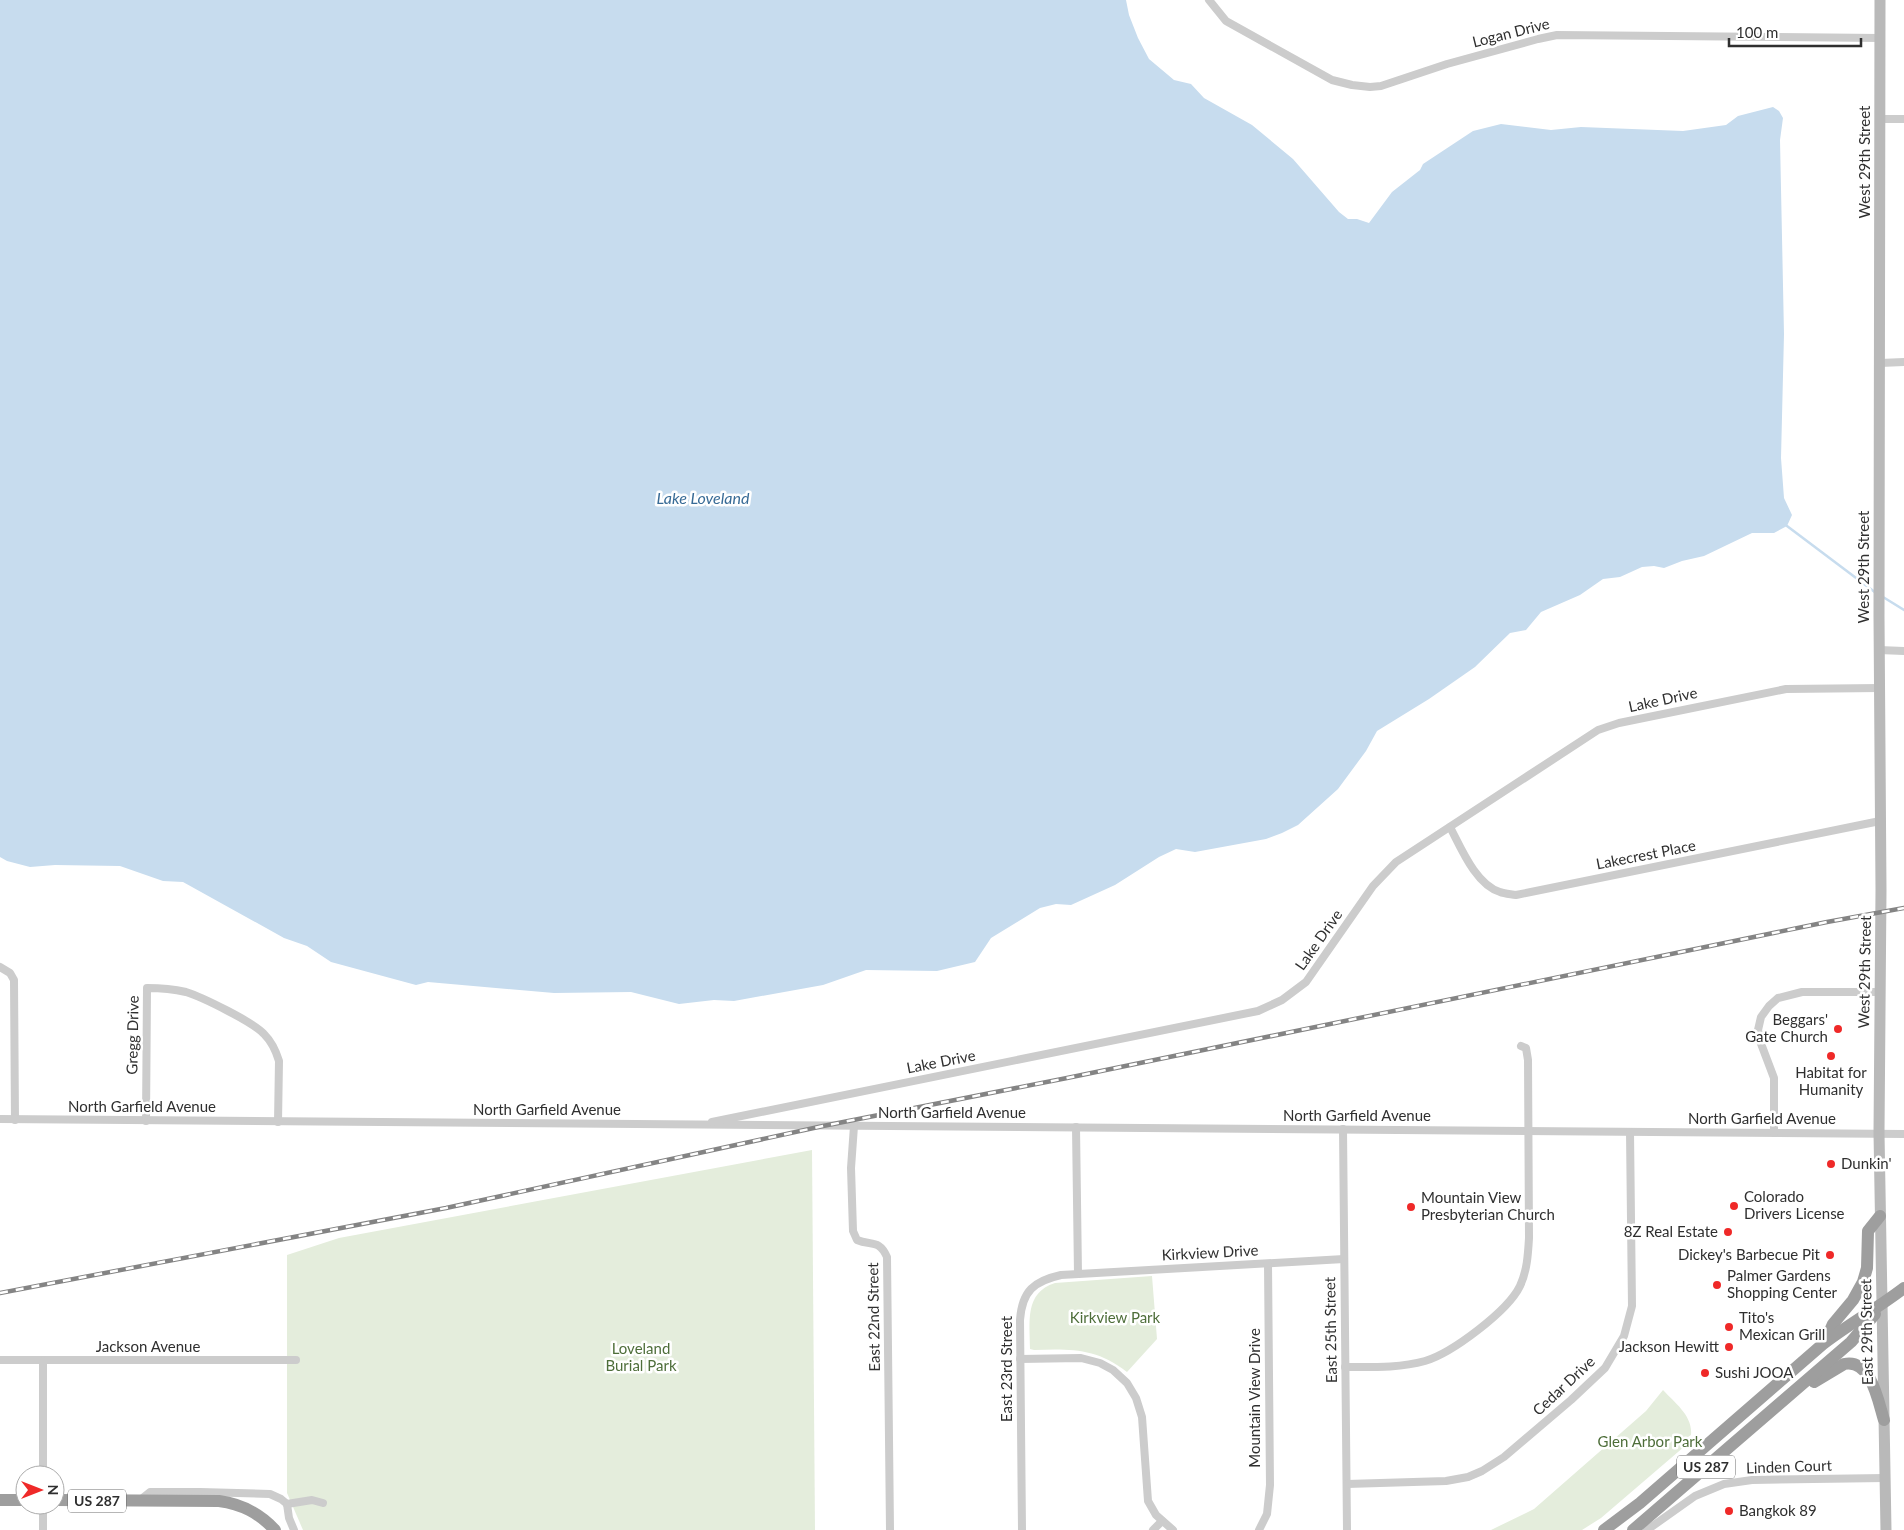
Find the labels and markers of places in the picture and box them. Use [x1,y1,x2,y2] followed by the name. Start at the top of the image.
[1745,1010,1828,1045] place label: Beggars' Gate Church
[1832,1023,1844,1035] marker: Beggars' Gate Church
[1825,1050,1837,1062] marker: Habitat for Humanity
[1795,1063,1867,1098] place label: Habitat for Humanity
[1841,1154,1892,1172] place label: Dunkin'
[1825,1158,1837,1170] marker: Dunkin'
[1744,1187,1845,1222] place label: Colorado Drivers License
[1421,1188,1555,1223] place label: Mountain View Presbyterian Church
[1728,1200,1740,1212] marker: Colorado Drivers License
[1405,1201,1417,1213] marker: Mountain View Presbyterian Church
[1624,1222,1718,1240] place label: 8Z Real Estate
[1722,1226,1734,1238] marker: 8Z Real Estate
[1678,1245,1821,1263] place label: Dickey's Barbecue Pit
[1824,1249,1836,1261] marker: Dickey's Barbecue Pit
[1727,1266,1838,1301] place label: Palmer Gardens Shopping Center
[1711,1279,1723,1291] marker: Palmer Gardens Shopping Center
[1739,1308,1825,1343] place label: Tito's Mexican Grill
[1723,1321,1735,1333] marker: Tito's Mexican Grill
[1619,1337,1720,1355] place label: Jackson Hewitt
[1723,1341,1735,1353] marker: Jackson Hewitt
[1715,1363,1794,1381] place label: Sushi JOOA
[1699,1367,1711,1379] marker: Sushi JOOA
[1739,1501,1817,1519] place label: Bangkok 89
[1723,1505,1735,1517] marker: Bangkok 89

